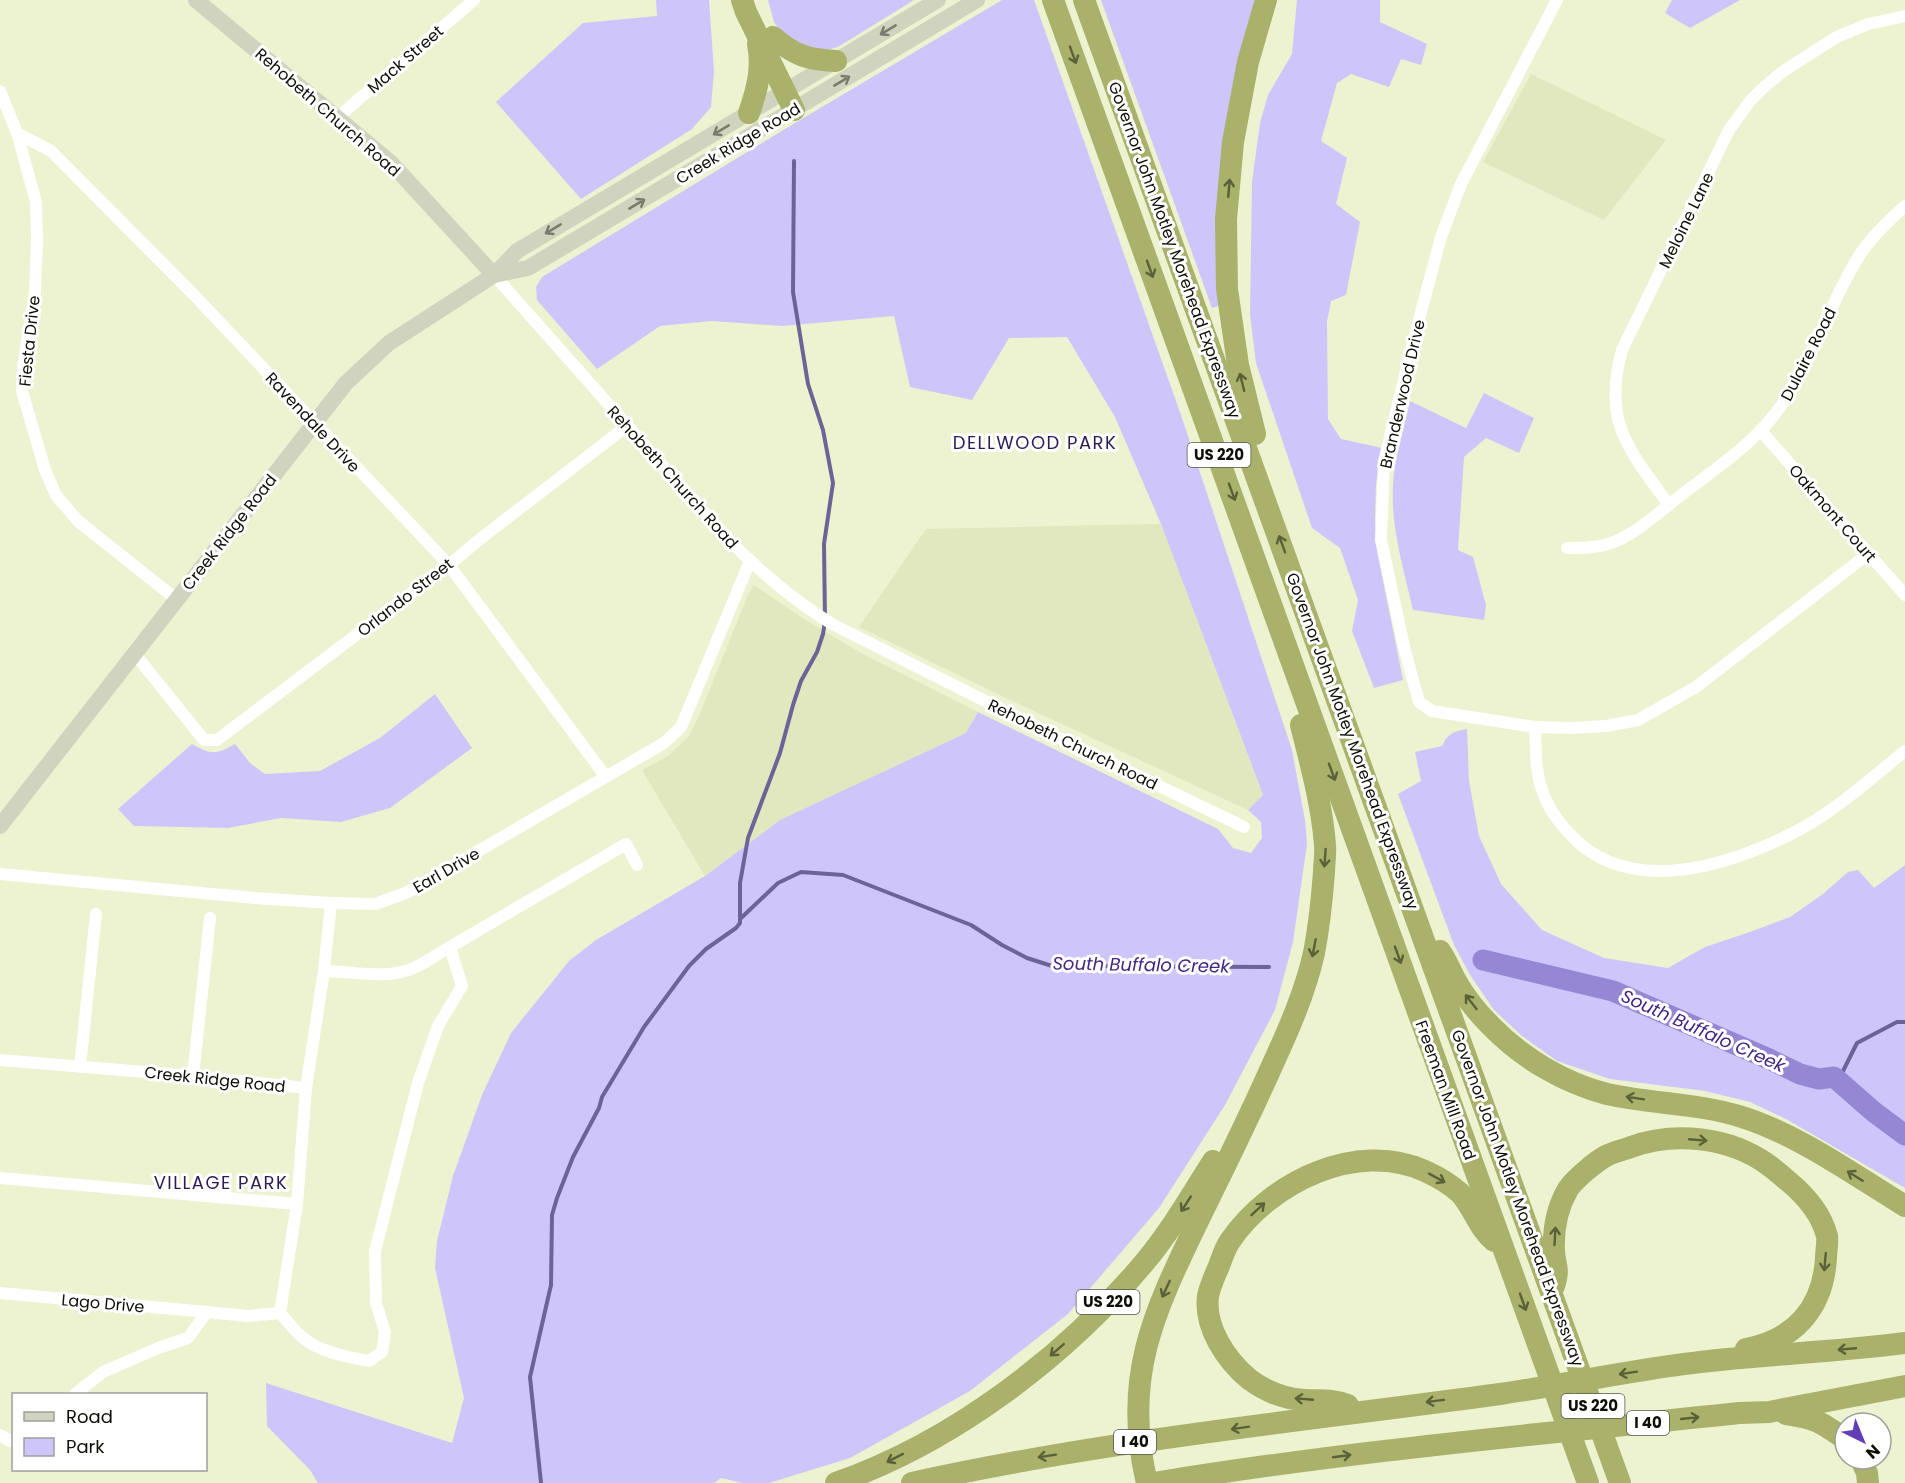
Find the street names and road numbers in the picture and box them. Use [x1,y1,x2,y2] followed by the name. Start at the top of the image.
[362,20,448,99] street label: Mack Street
[250,43,405,182] street label: Rehobeth Church Road
[1103,79,1246,422] street label: Governor John Motley Morehead Expressway
[672,97,805,190] street label: Creek Ridge Road
[1653,168,1720,272] street label: Meloine Lane
[13,294,46,388] street label: Fiesta Drive
[1775,304,1842,405] street label: Dulaire Road
[1374,317,1431,471] street label: Branderwood Drive
[260,367,365,478] street label: Ravendale Drive
[602,401,743,554] street label: Rehobeth Church Road
[1188,443,1250,467] road number: US 220
[1783,459,1882,568] street label: Oakmont Court
[177,469,282,595] street label: Creek Ridge Road
[353,553,458,642] street label: Orlando Street
[1281,570,1424,913] street label: Governor John Motley Morehead Expressway
[984,693,1161,796] street label: Rehobeth Church Road
[409,842,484,899] street label: Earl Drive
[1410,1017,1481,1163] street label: Freeman Mill Road
[1446,1027,1589,1370] street label: Governor John Motley Morehead Expressway
[143,1061,287,1098] street label: Creek Ridge Road
[61,1288,145,1319] street label: Lago Drive
[1076,1290,1140,1314] road number: US 220
[1562,1394,1624,1418] road number: US 220
[1627,1411,1669,1435] road number: I 40
[1114,1430,1156,1454] road number: I 40

